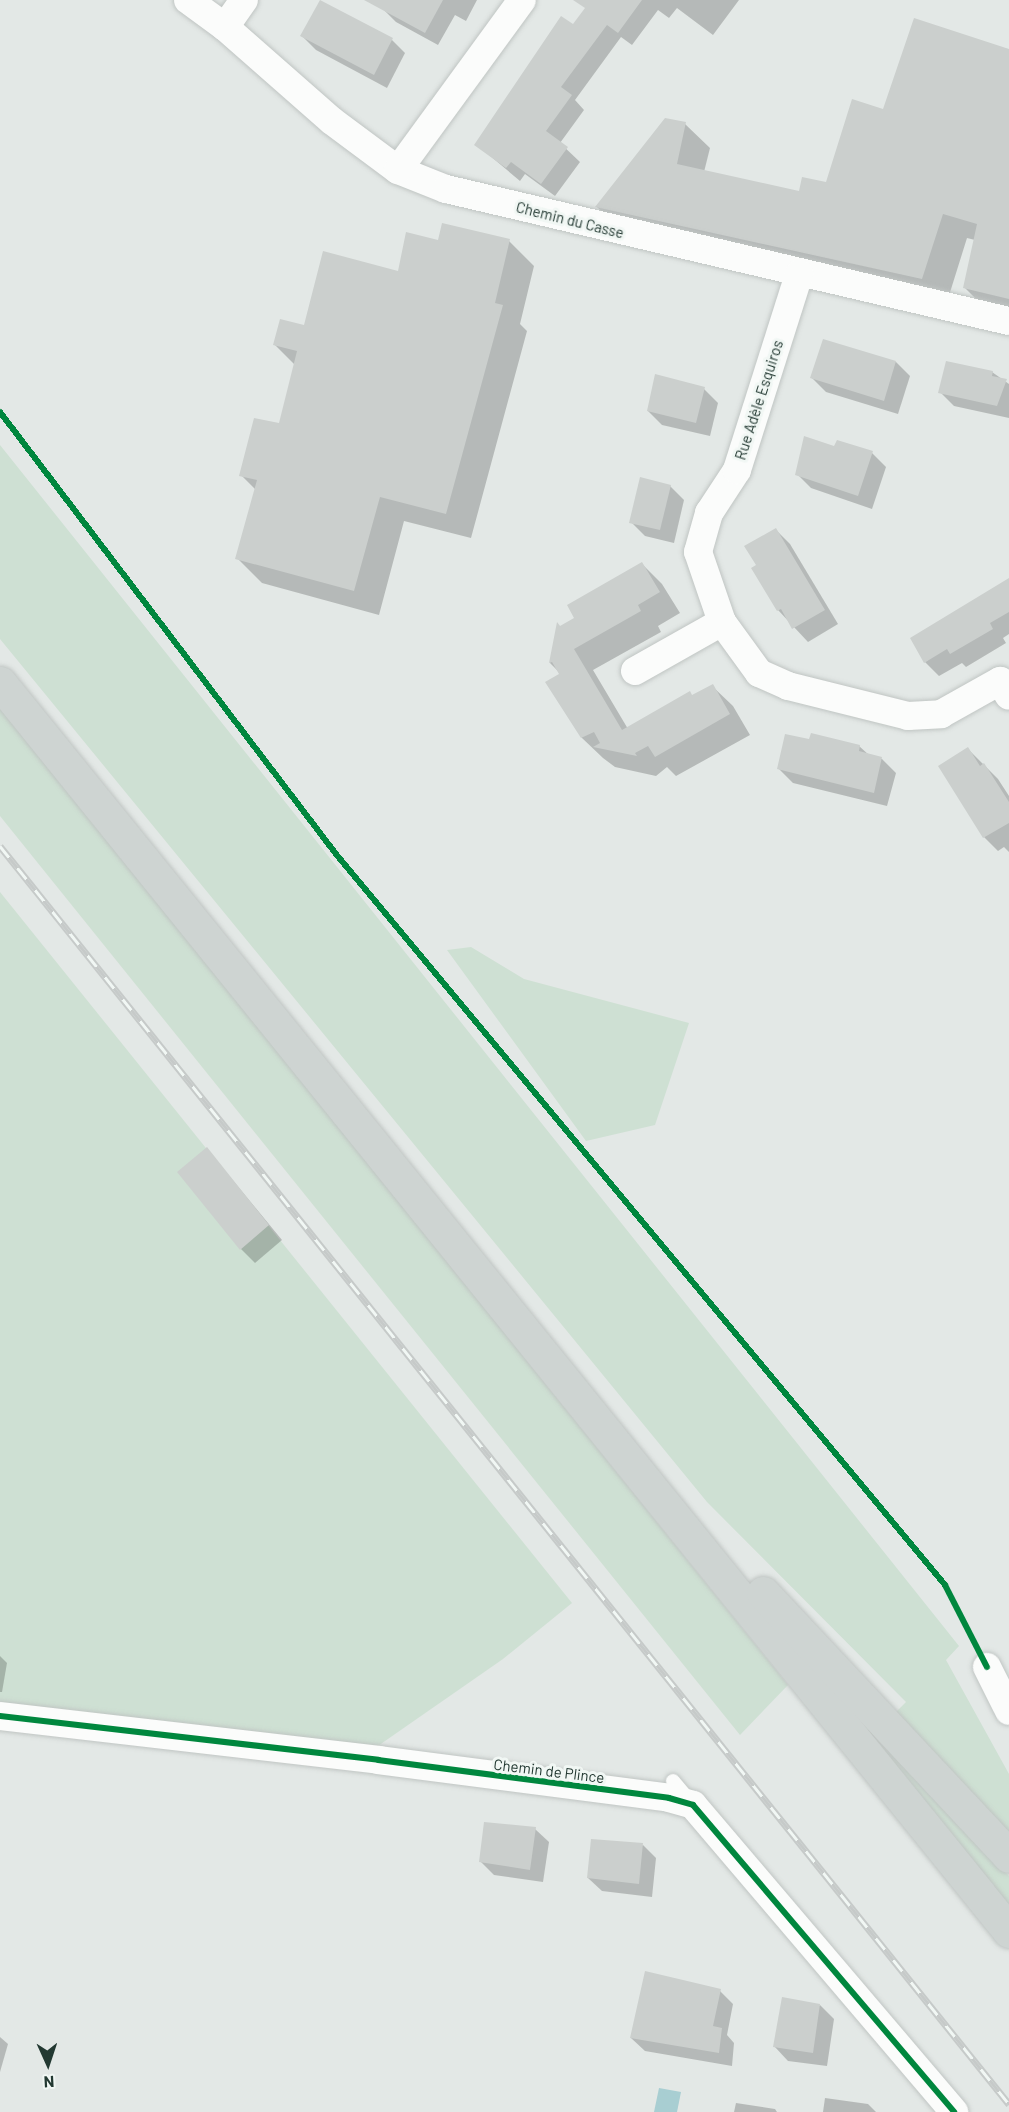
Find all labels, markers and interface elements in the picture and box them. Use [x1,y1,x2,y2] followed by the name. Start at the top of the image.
[514,198,626,242] street label: Chemin du Casse
[731,338,787,462] street label: Rue Adèle Esquiros
[493,1755,605,1787] street label: Chemin de Plince
[18,2034,78,2094] north arrow
[43,2073,55,2092] text: N

